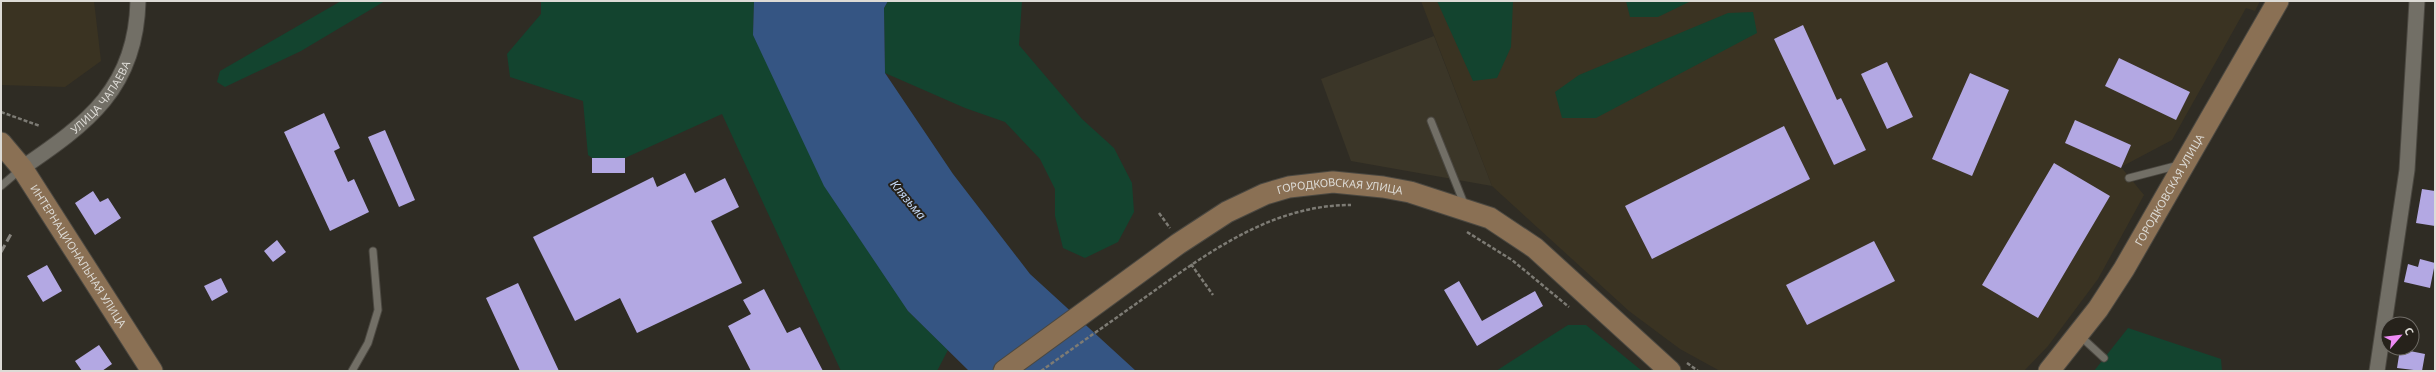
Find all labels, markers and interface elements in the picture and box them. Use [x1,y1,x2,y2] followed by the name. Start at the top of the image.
[67,58,134,137] street label: УЛИЦА ЧАПАЕВА
[2131,130,2208,248] street label: ГОРОДКОВСКАЯ УЛИЦА
[1275,174,1405,198] street label: ГОРОДКОВСКАЯ УЛИЦА
[887,176,930,223] water label: Клязьма
[27,181,131,331] street label: ИНТЕРНАЦИОНАЛЬНАЯ УЛИЦА
[2380,316,2420,356] north arrow
[2401,324,2418,338] text: С

